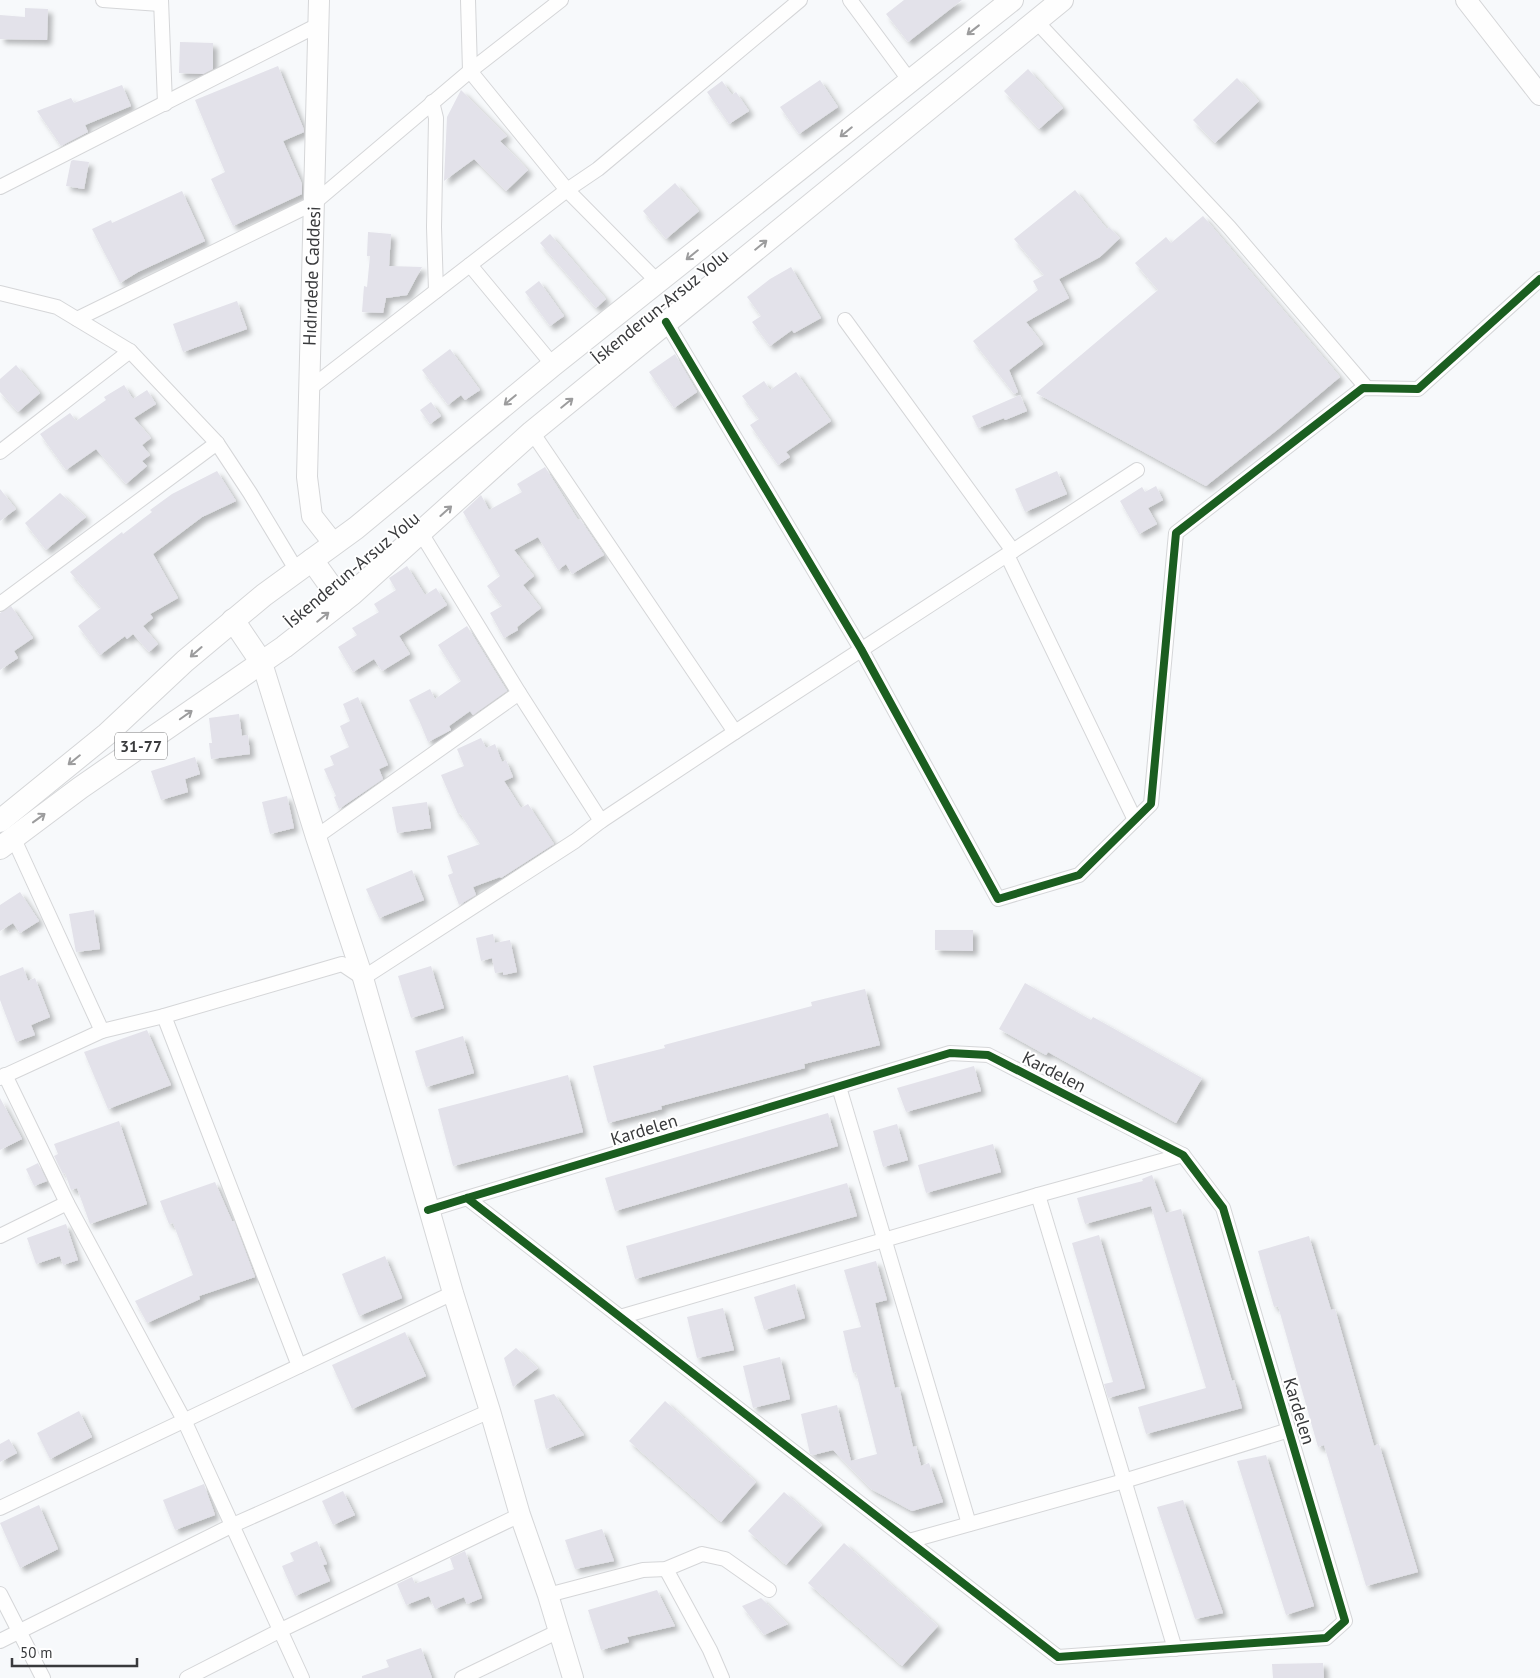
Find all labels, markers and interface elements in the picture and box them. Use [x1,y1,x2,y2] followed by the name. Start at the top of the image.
[967,25,980,36] one-way arrow
[840,126,853,137] one-way arrow
[298,206,325,346] street label: Hıdırdede Caddesi
[754,239,767,250] one-way arrow
[586,244,733,369] street label: İskenderun-Arsuz Yolu
[686,249,699,260] one-way arrow
[504,395,517,406] one-way arrow
[560,397,573,408] one-way arrow
[439,505,452,516] one-way arrow
[279,506,424,633] street label: İskenderun-Arsuz Yolu
[316,611,329,622] one-way arrow
[189,646,202,658] one-way arrow
[179,710,193,720] one-way arrow
[115,732,167,759] road number: 31-77
[68,755,81,766] one-way arrow
[32,813,46,823] one-way arrow
[1018,1046,1090,1097] street label: Kardelen
[608,1108,680,1151] street label: Kardelen
[1278,1375,1321,1447] street label: Kardelen
[12,1636,138,1668] scale bar
[20,1643,53,1662] text: 50 m

